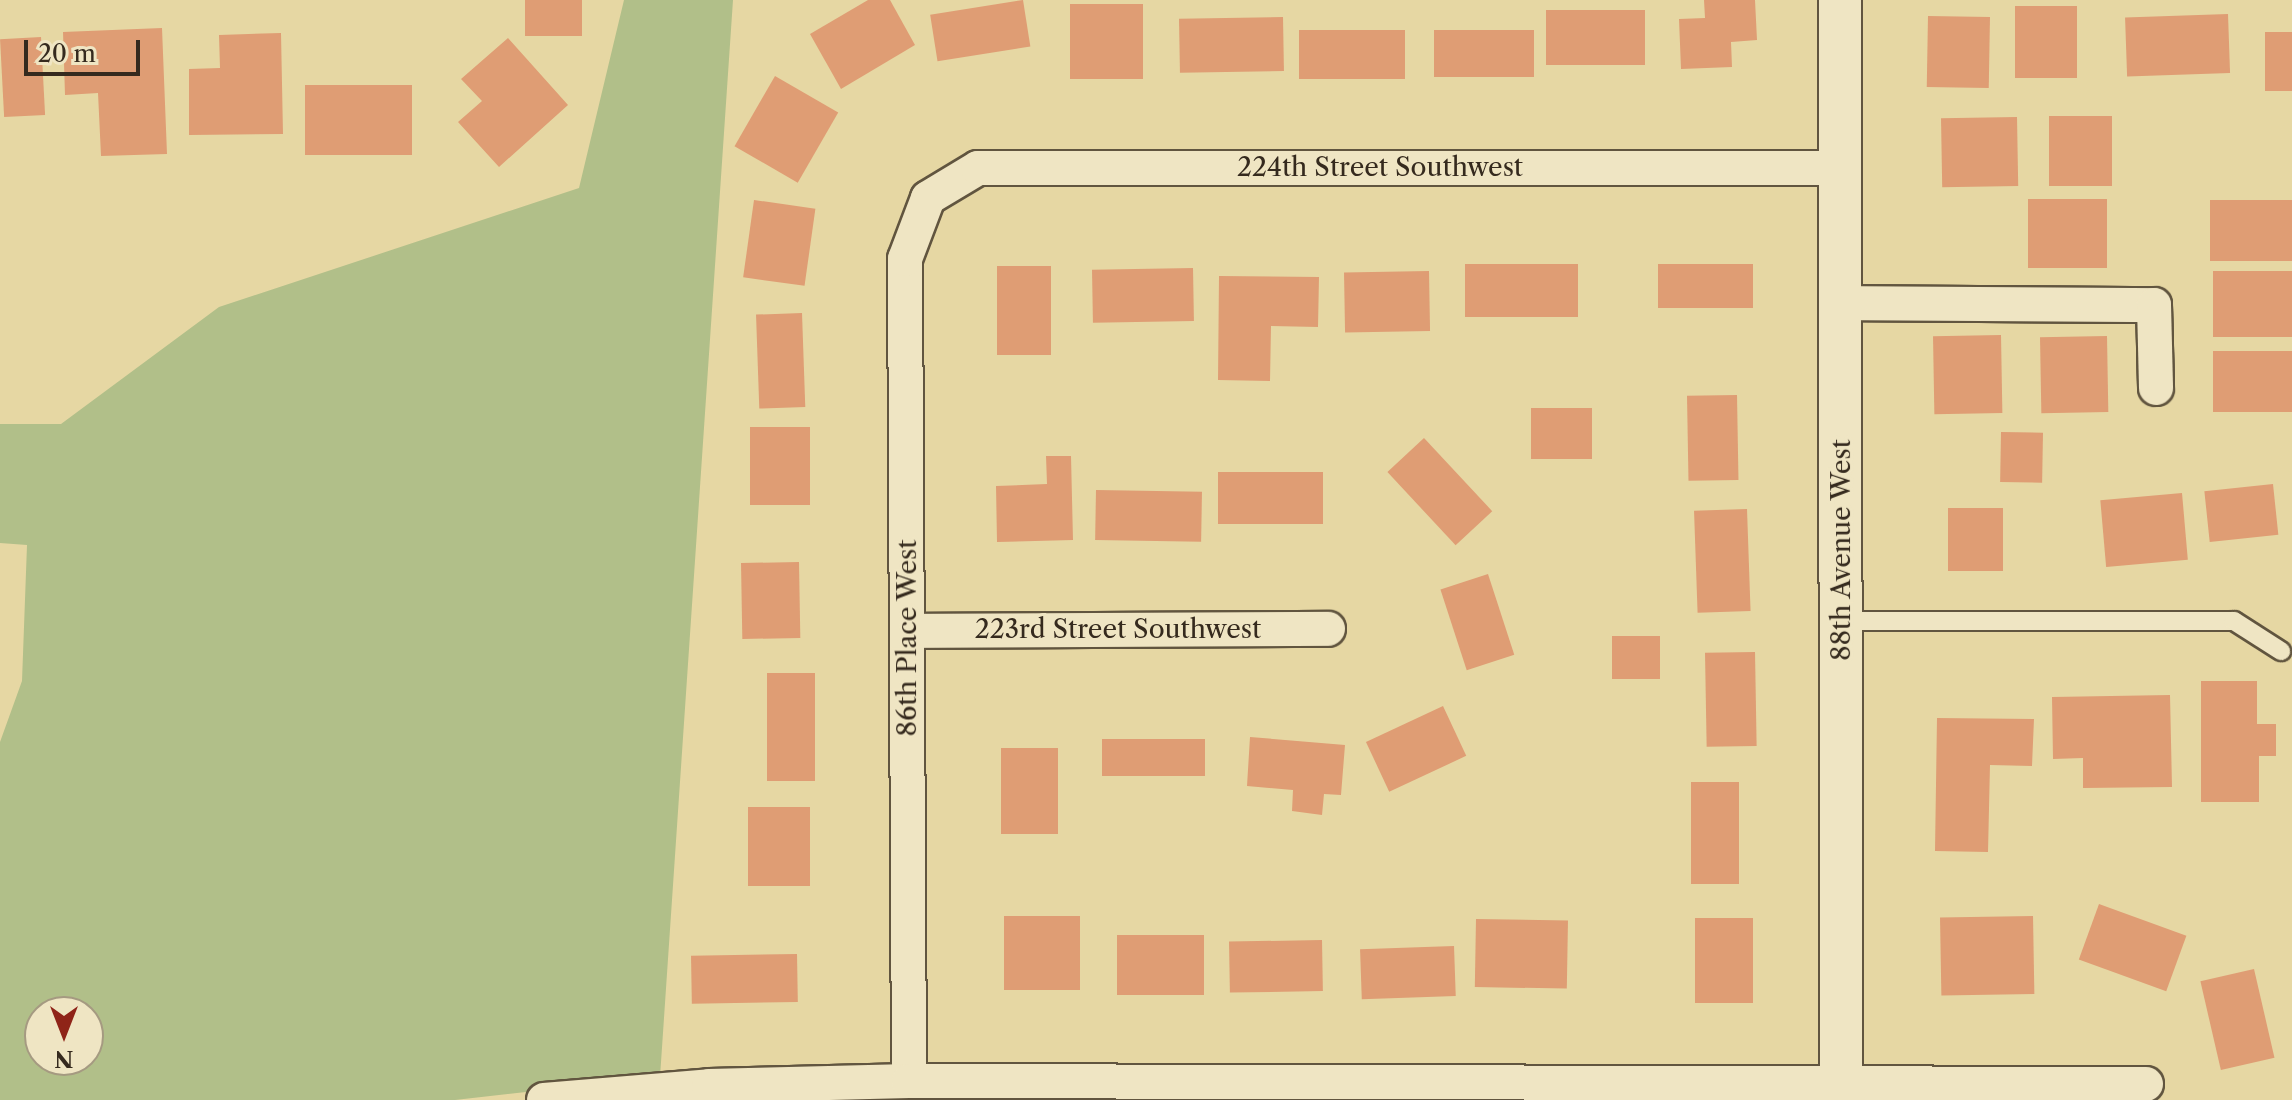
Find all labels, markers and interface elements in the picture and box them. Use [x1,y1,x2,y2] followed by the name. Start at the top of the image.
[28,24,144,74] scale bar
[38,39,96,68] text: 20 m
[1237,152,1523,184] street label: 224th Street Southwest
[1826,438,1858,662] street label: 88th Avenue West
[892,539,924,737] street label: 86th Place West
[975,614,1261,646] street label: 223rd Street Southwest
[24,996,104,1076] north arrow
[54,1045,74,1072] text: N

